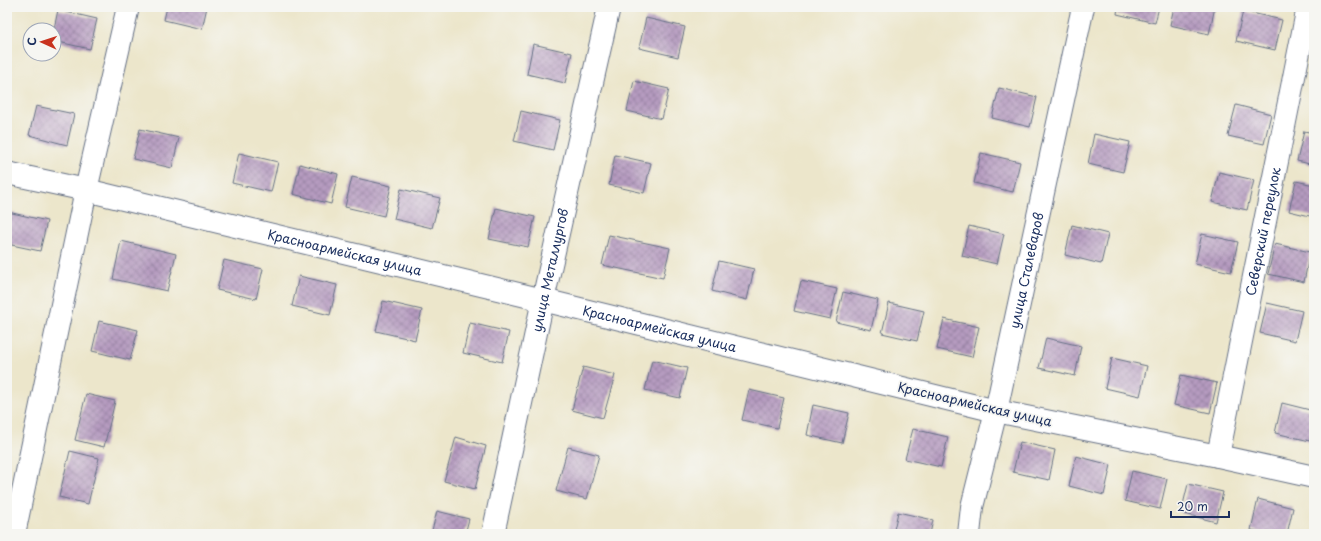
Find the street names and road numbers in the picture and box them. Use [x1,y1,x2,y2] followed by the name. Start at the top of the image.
[1240,165,1285,297] street label: Северский переулок
[526,206,572,333] street label: улица Металлургов
[1004,210,1048,330] street label: улица Сталеваров
[266,224,425,280] street label: Красноармейская улица
[581,300,740,356] street label: Красноармейская улица
[896,377,1055,431] street label: Красноармейская улица

